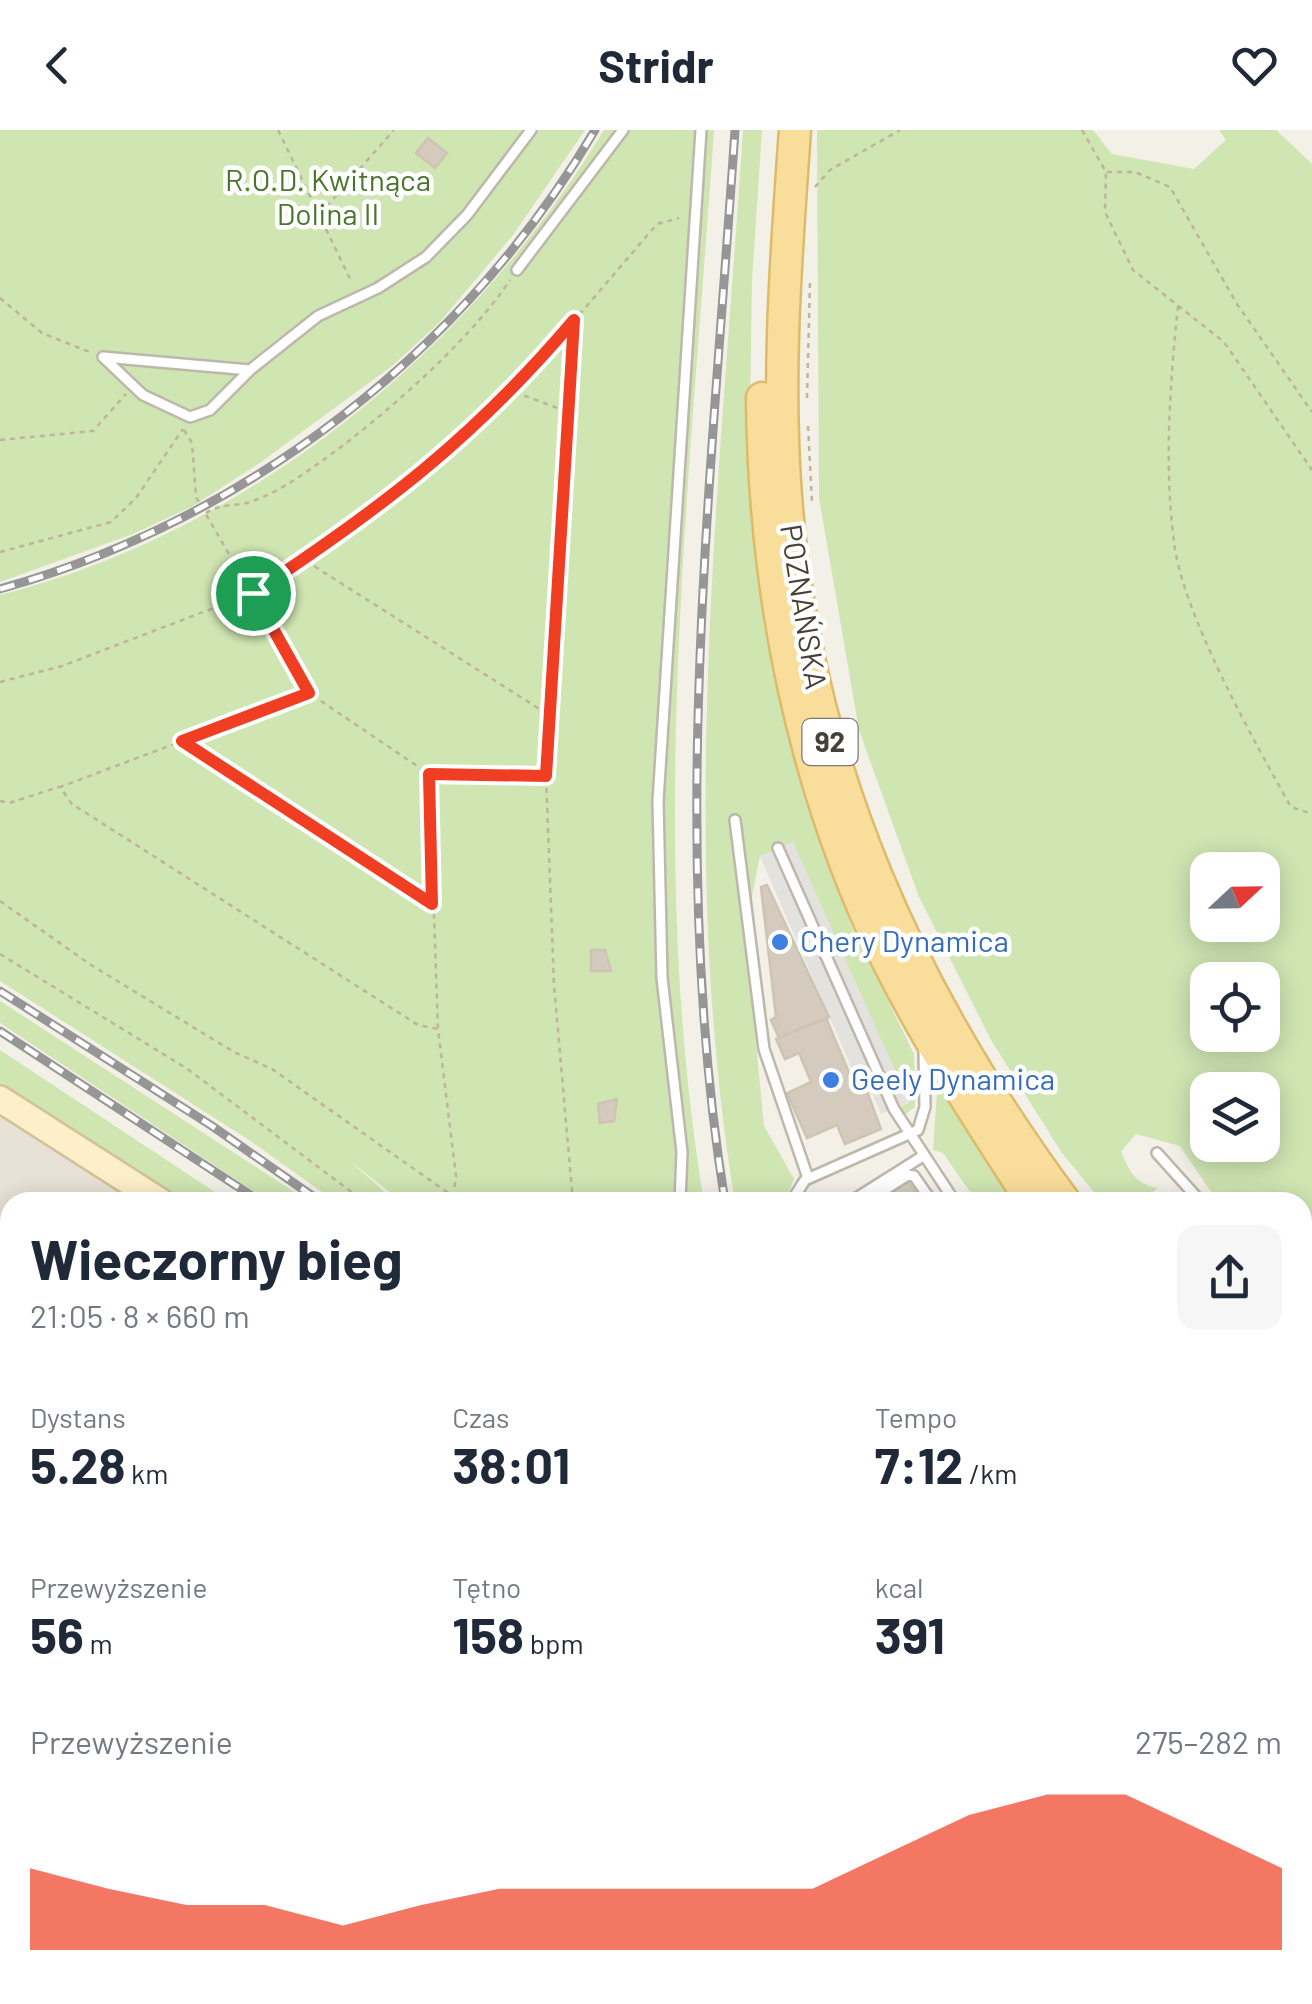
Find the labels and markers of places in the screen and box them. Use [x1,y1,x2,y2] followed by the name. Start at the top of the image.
[211,551,296,636] pin
[800,922,1009,958] place label: Chery Dynamica
[769,931,791,953] marker: Chery Dynamica
[851,1060,1055,1096] place label: Geely Dynamica
[820,1069,842,1091] marker: Geely Dynamica

